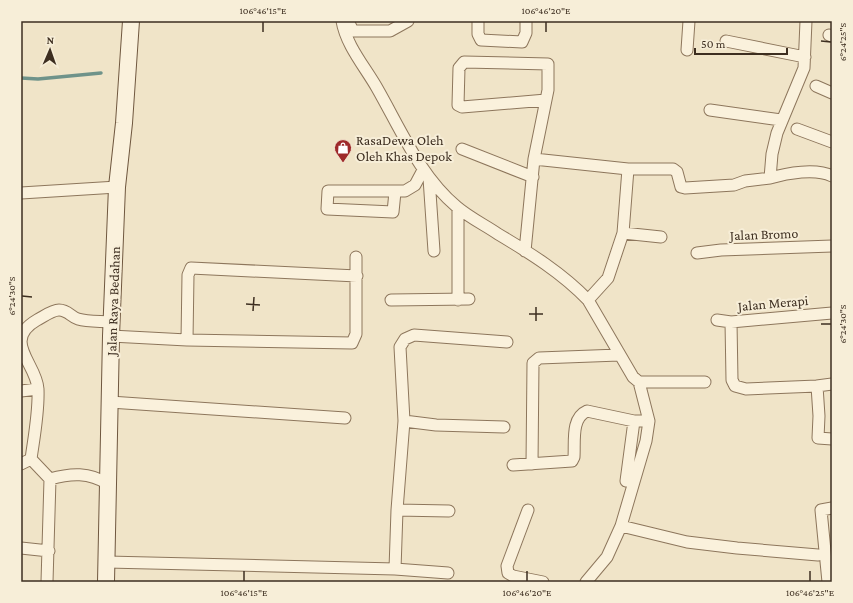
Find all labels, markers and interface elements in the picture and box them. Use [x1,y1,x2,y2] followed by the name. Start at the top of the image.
[240,5,287,16] text: 106°46'15"E
[521,5,571,16] text: 106°46'20"E
[837,22,848,61] text: 6°24'25"S
[30,30,70,70] north arrow
[695,30,787,56] scale bar
[46,34,55,46] text: N
[701,37,726,51] text: 50 m
[356,132,452,164] place label: RasaDewa Oleh Oleh Khas Depok
[333,138,353,163] shop icon: RasaDewa Oleh Oleh Khas Depok
[728,225,799,243] street label: Jalan Bromo
[103,245,123,358] street label: Jalan Raya Bedahan
[6,276,17,316] text: 6°24'30"S
[735,292,809,314] street label: Jalan Merapi
[837,304,848,344] text: 6°24'30"S
[221,587,268,598] text: 106°46'15"E
[502,587,552,598] text: 106°46'20"E
[786,587,835,598] text: 106°46'25"E

